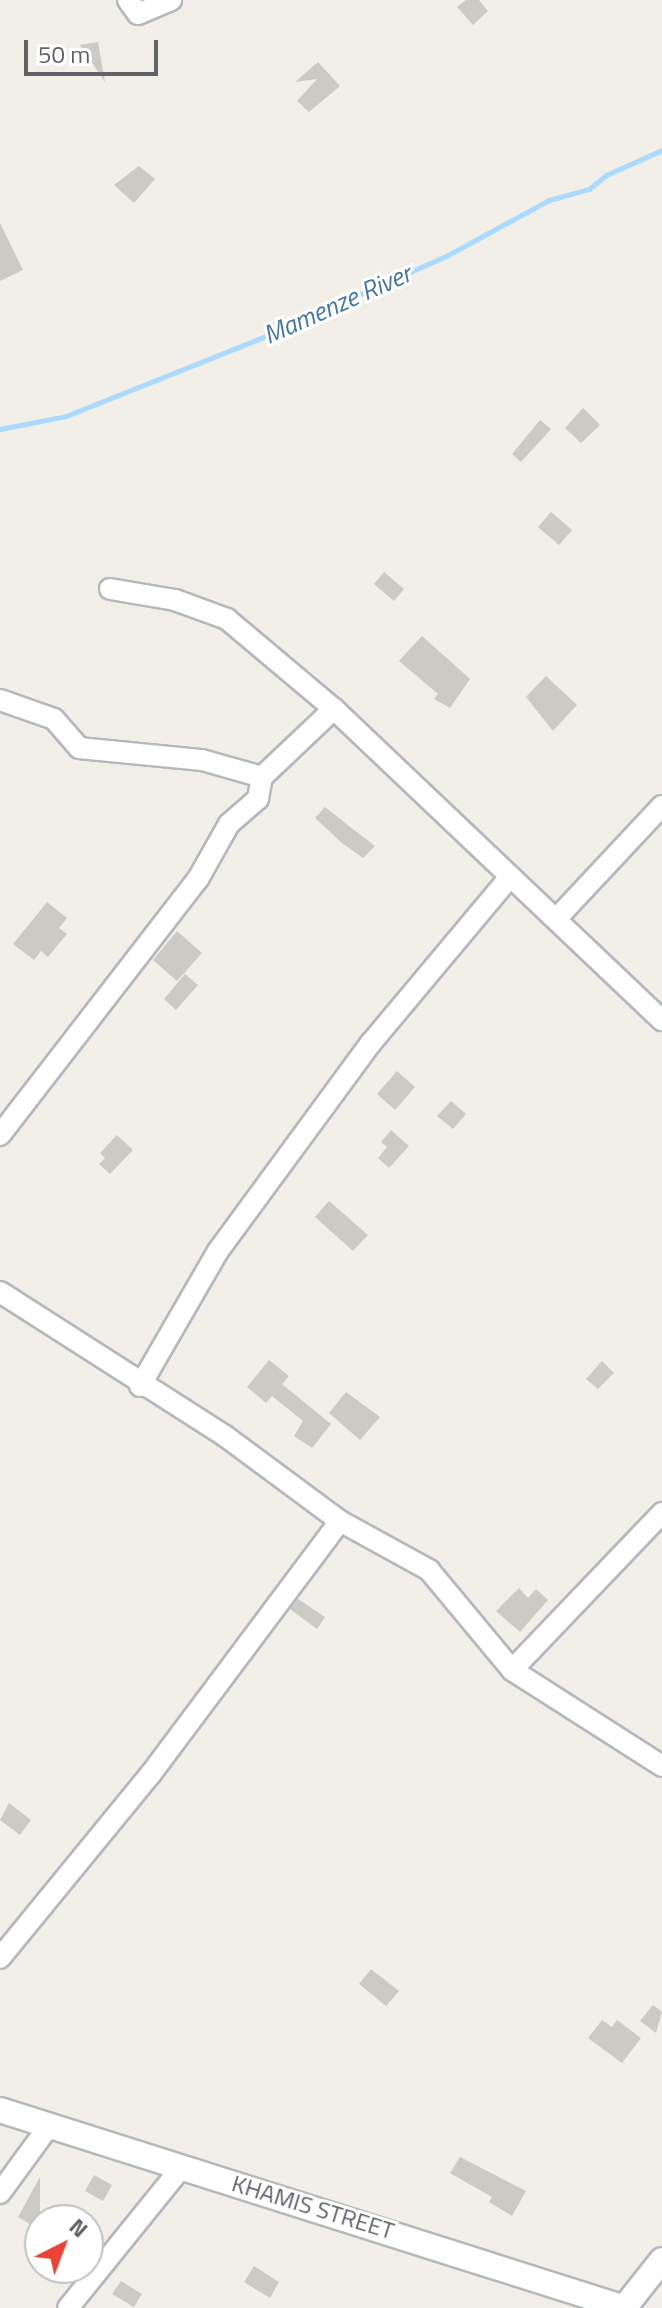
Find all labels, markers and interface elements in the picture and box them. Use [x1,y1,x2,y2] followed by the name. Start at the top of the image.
[28,24,162,74] scale bar
[38,36,90,72] text: 50 m
[258,258,416,350] water label: Mamenze River
[228,2169,398,2245] street label: KHAMIS STREET
[24,2204,104,2284] north arrow
[62,2210,96,2245] text: N

